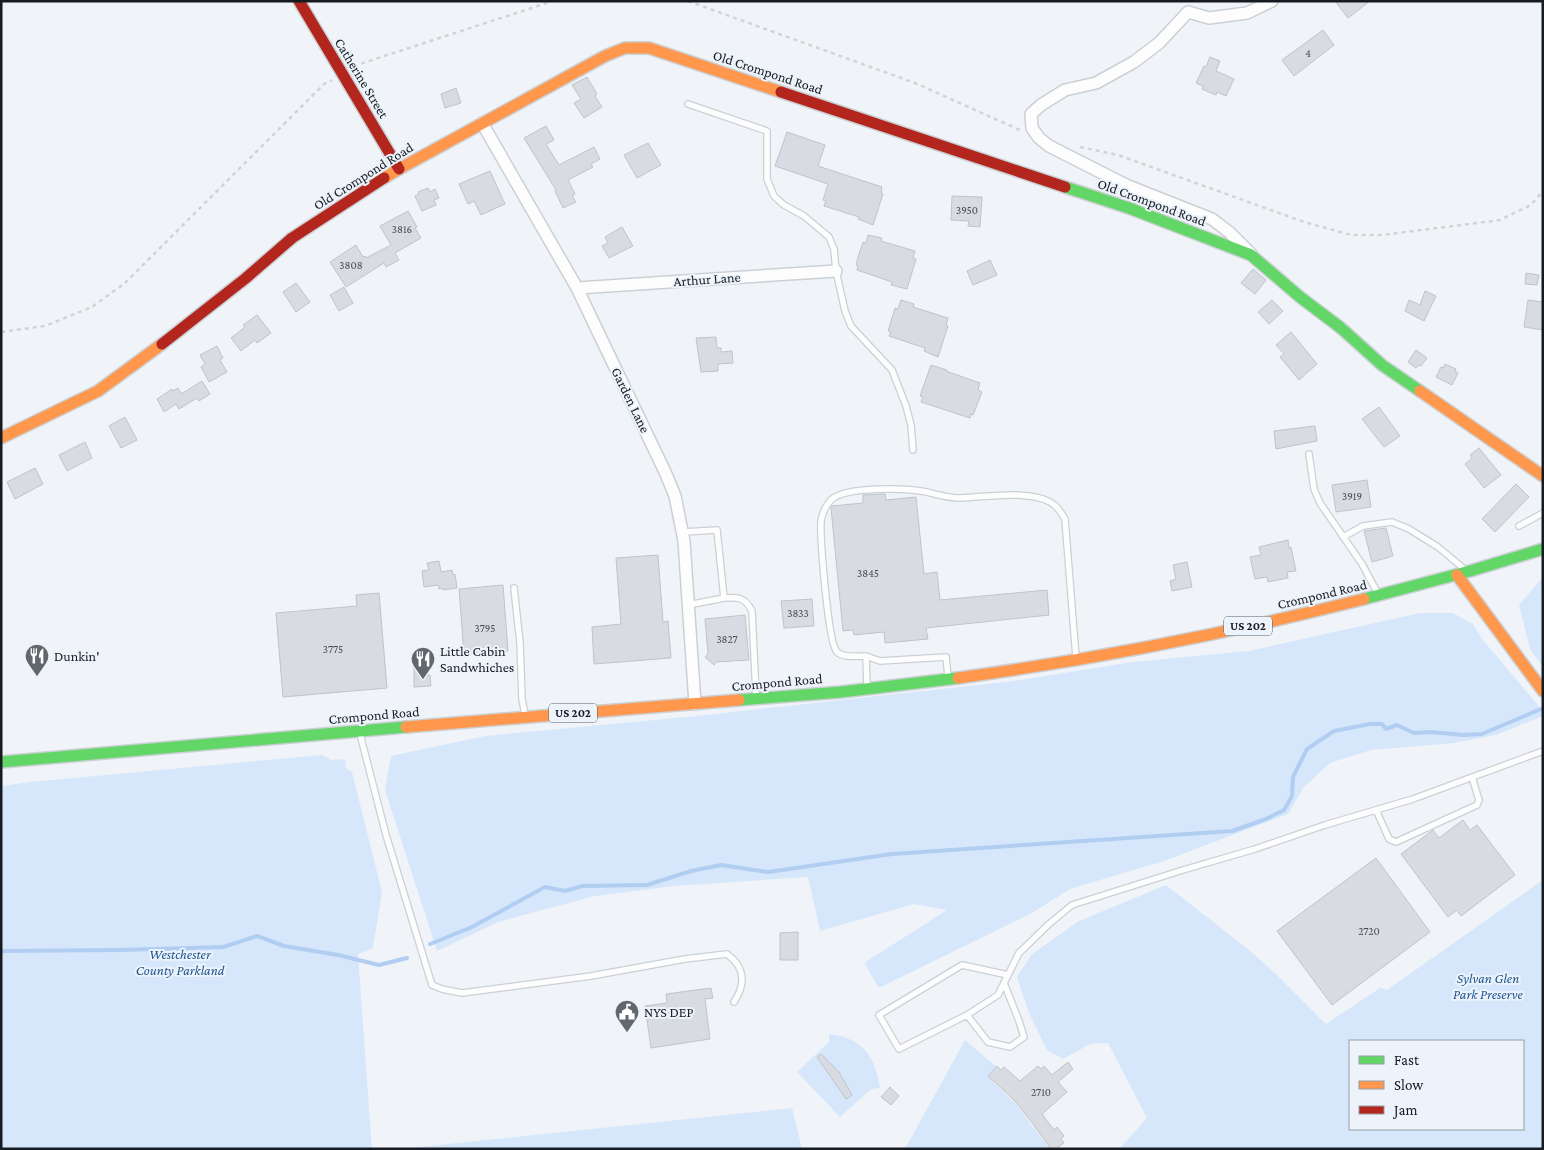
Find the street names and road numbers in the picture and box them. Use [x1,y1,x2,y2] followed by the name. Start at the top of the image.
[332,35,392,121] street label: Catherine Street
[711,47,825,97] street label: Old Crompond Road
[310,139,416,213] street label: Old Crompond Road
[1096,175,1209,229] street label: Old Crompond Road
[673,269,741,289] street label: Arthur Lane
[608,365,654,435] street label: Garden Lane
[1276,576,1369,612] street label: Crompond Road
[1224,616,1272,636] road number: US 202
[731,670,824,694] street label: Crompond Road
[328,703,421,727] street label: Crompond Road
[549,704,597,722] road number: US 202

